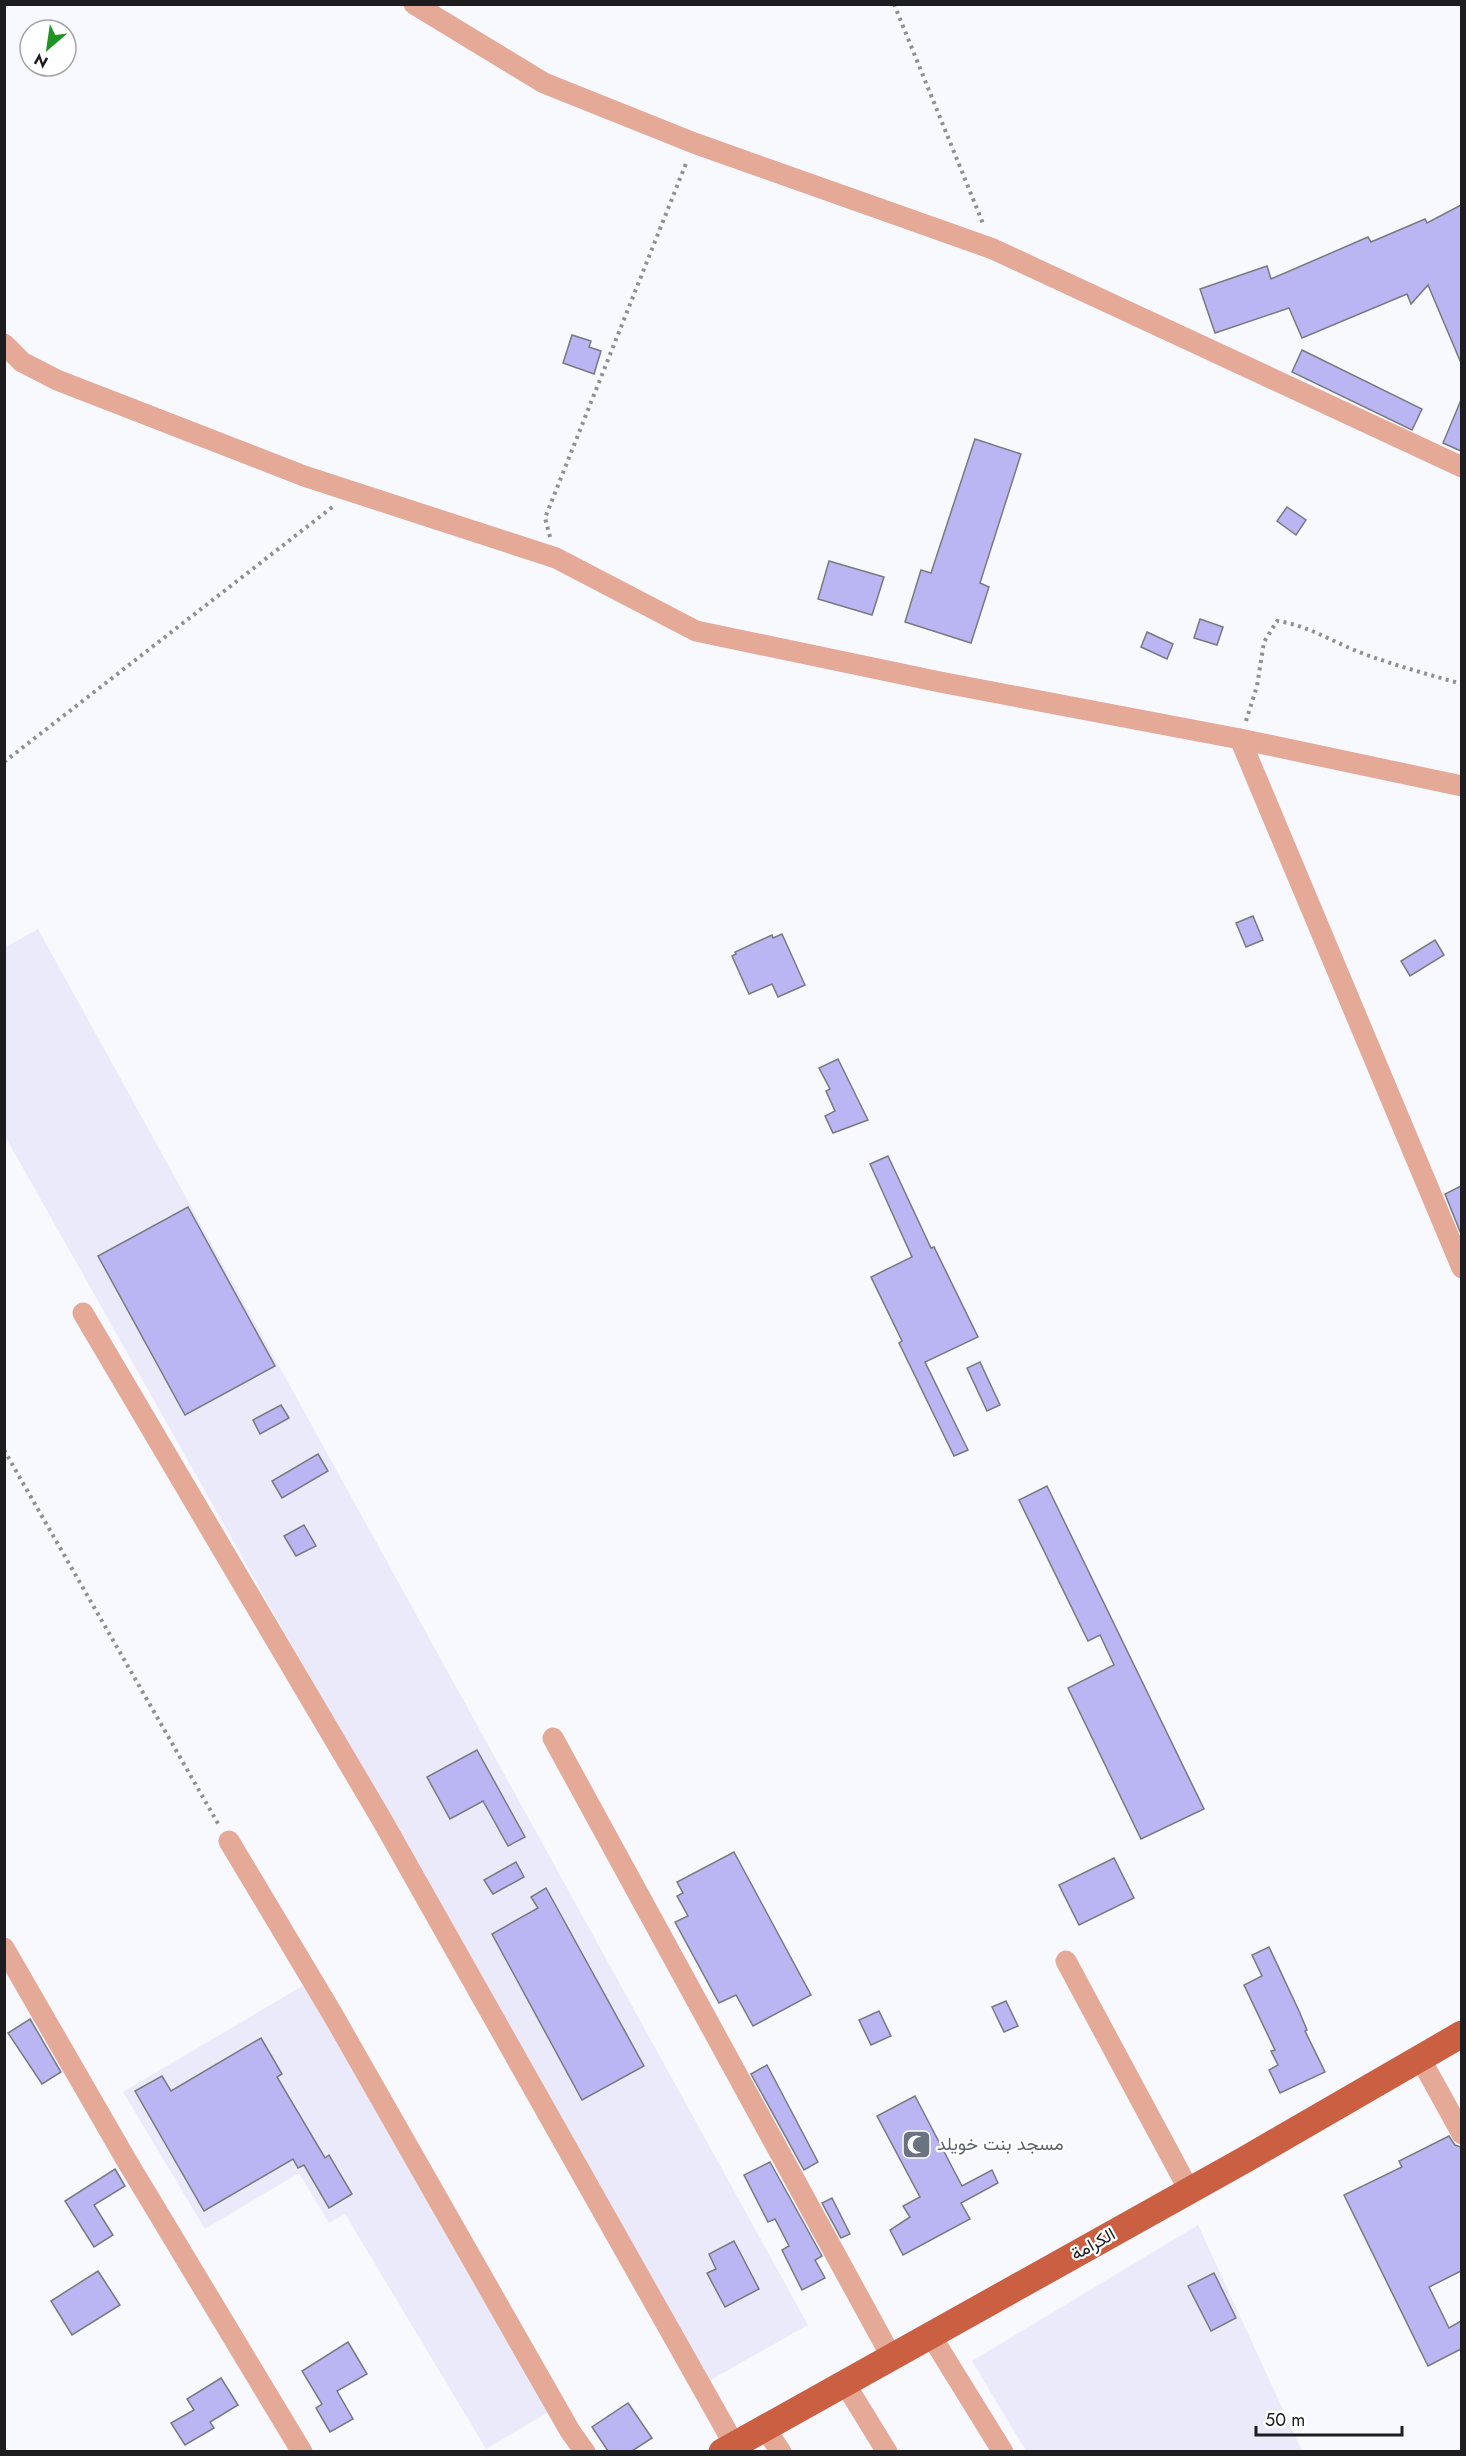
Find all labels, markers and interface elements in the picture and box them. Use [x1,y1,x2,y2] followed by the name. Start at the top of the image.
[18,18,78,78] north arrow
[30,48,52,74] text: N
[900,2128,932,2160] mosque icon: مسجد بنت خويلد
[937,2131,1064,2157] place label: مسجد بنت خويلد
[1066,2221,1120,2267] street label: الكرامة
[1256,2399,1402,2437] scale bar
[1265,2407,1305,2433] text: 50 m

